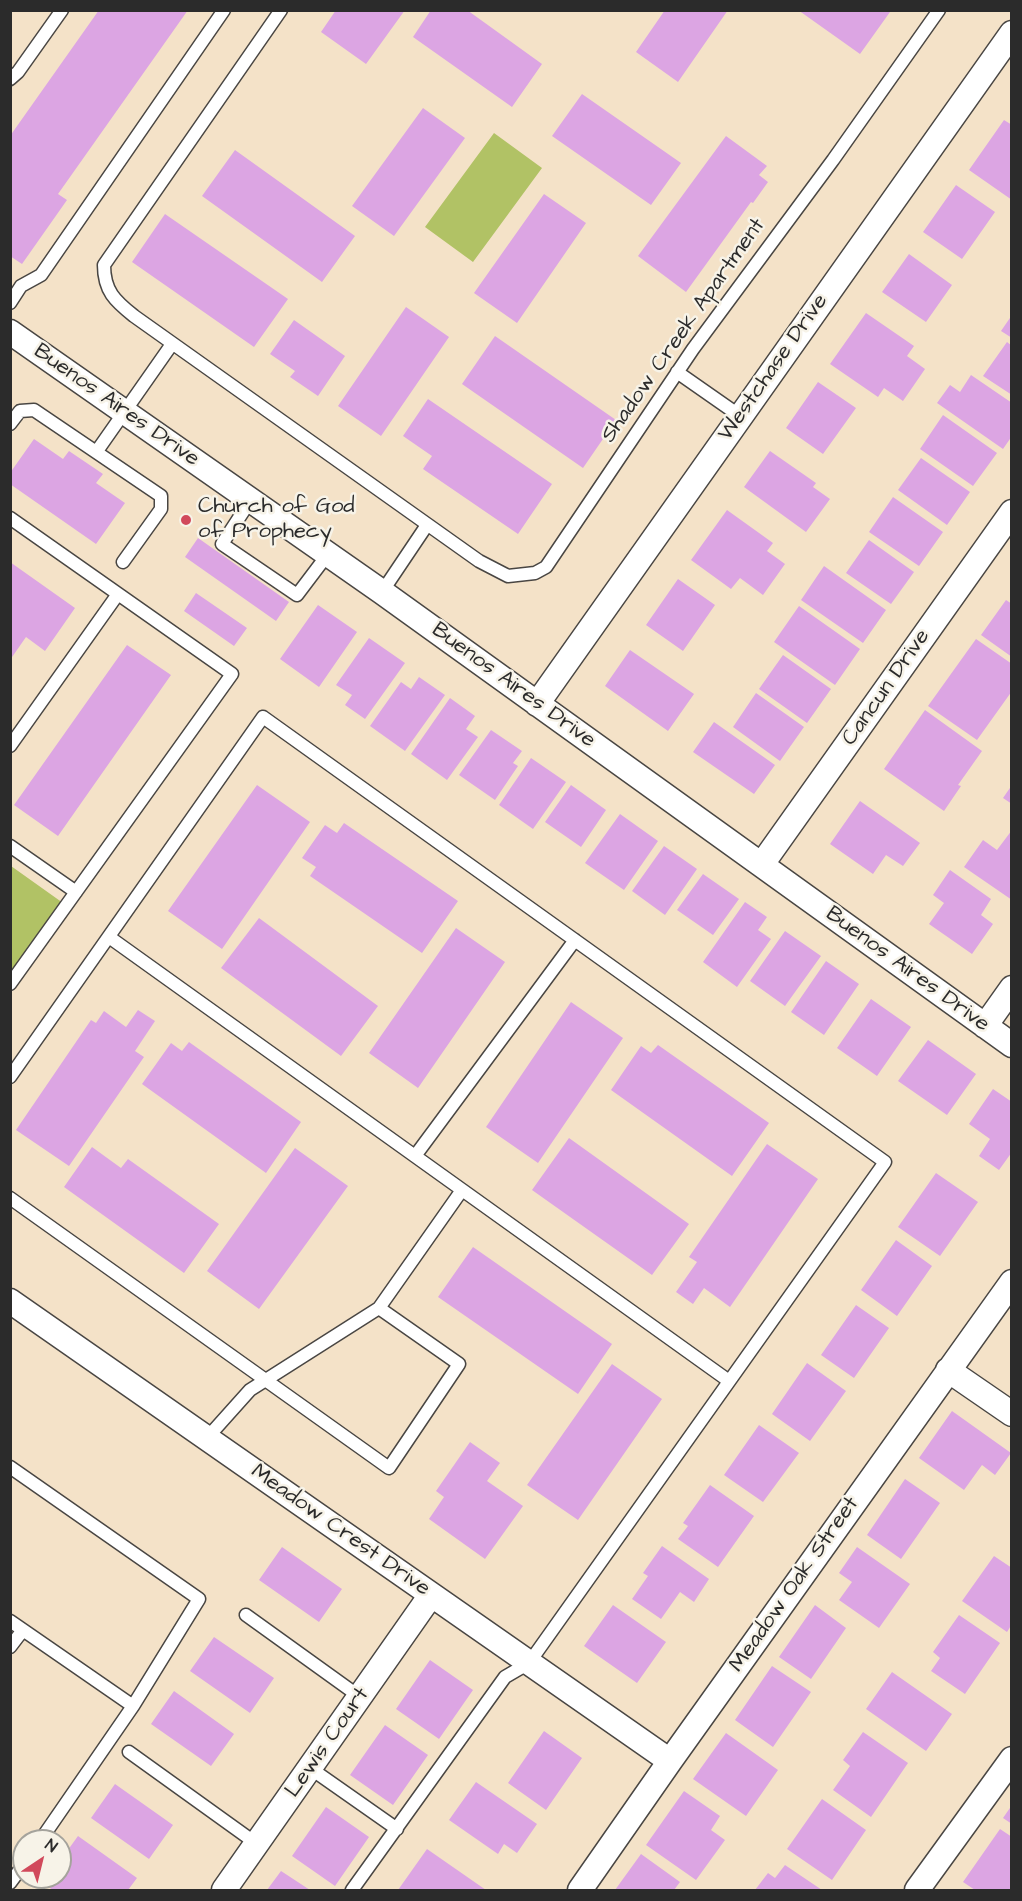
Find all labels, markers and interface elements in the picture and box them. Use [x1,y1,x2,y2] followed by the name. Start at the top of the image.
[596,214,772,448] street label: Shadow Creek Apartment
[713,289,835,447] street label: Westchase Drive
[28,339,204,473] street label: Buenos Aires Drive
[198,494,355,546] place label: Church of God of Prophecy
[179,513,193,527] marker: Church of God of Prophecy
[426,618,600,754] street label: Buenos Aires Drive
[837,625,937,751] street label: Cancun Drive
[820,902,994,1038] street label: Buenos Aires Drive
[245,1459,435,1603] street label: Meadow Crest Drive
[725,1492,865,1678] street label: Meadow Oak Street
[280,1683,376,1803] street label: Lewis Court
[12,1829,72,1889] north arrow
[41,1834,62,1858] text: N

